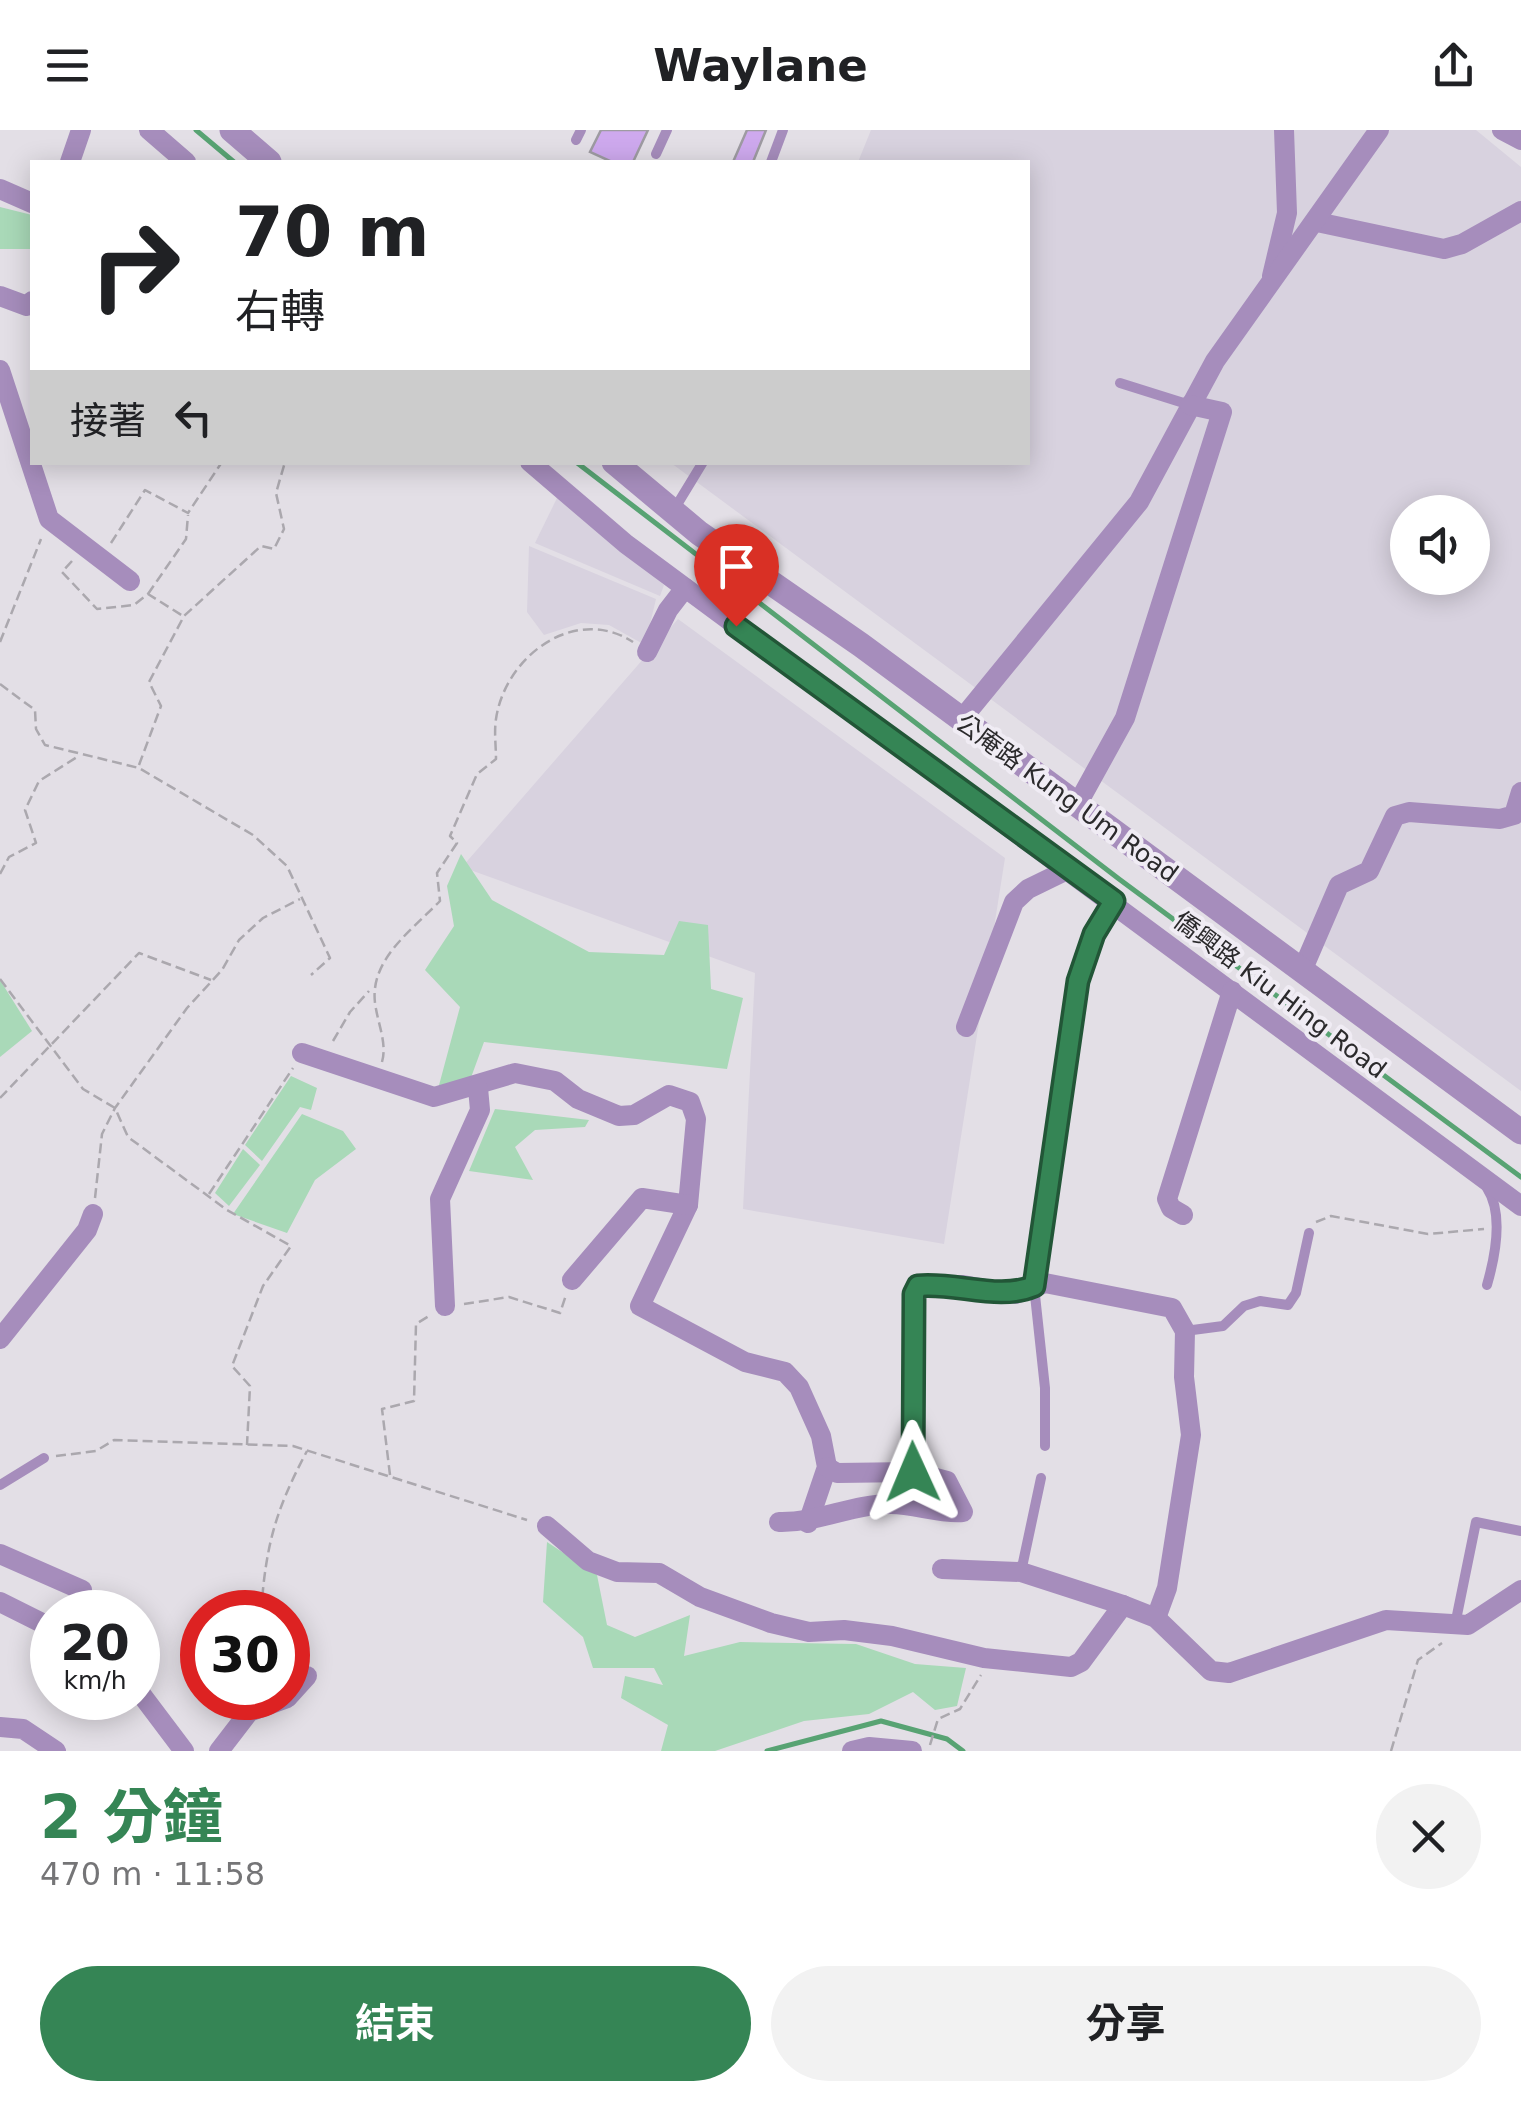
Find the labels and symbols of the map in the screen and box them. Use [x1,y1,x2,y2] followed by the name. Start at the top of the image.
[694,524,779,627] pin
[950,708,1184,888] street label: 公庵路 Kung Um Road
[1168,906,1392,1084] street label: 僑興路 Kiu Hing Road
[861,1420,965,1524] position arrow
[180,1590,310,1720] speed limit sign: 30

